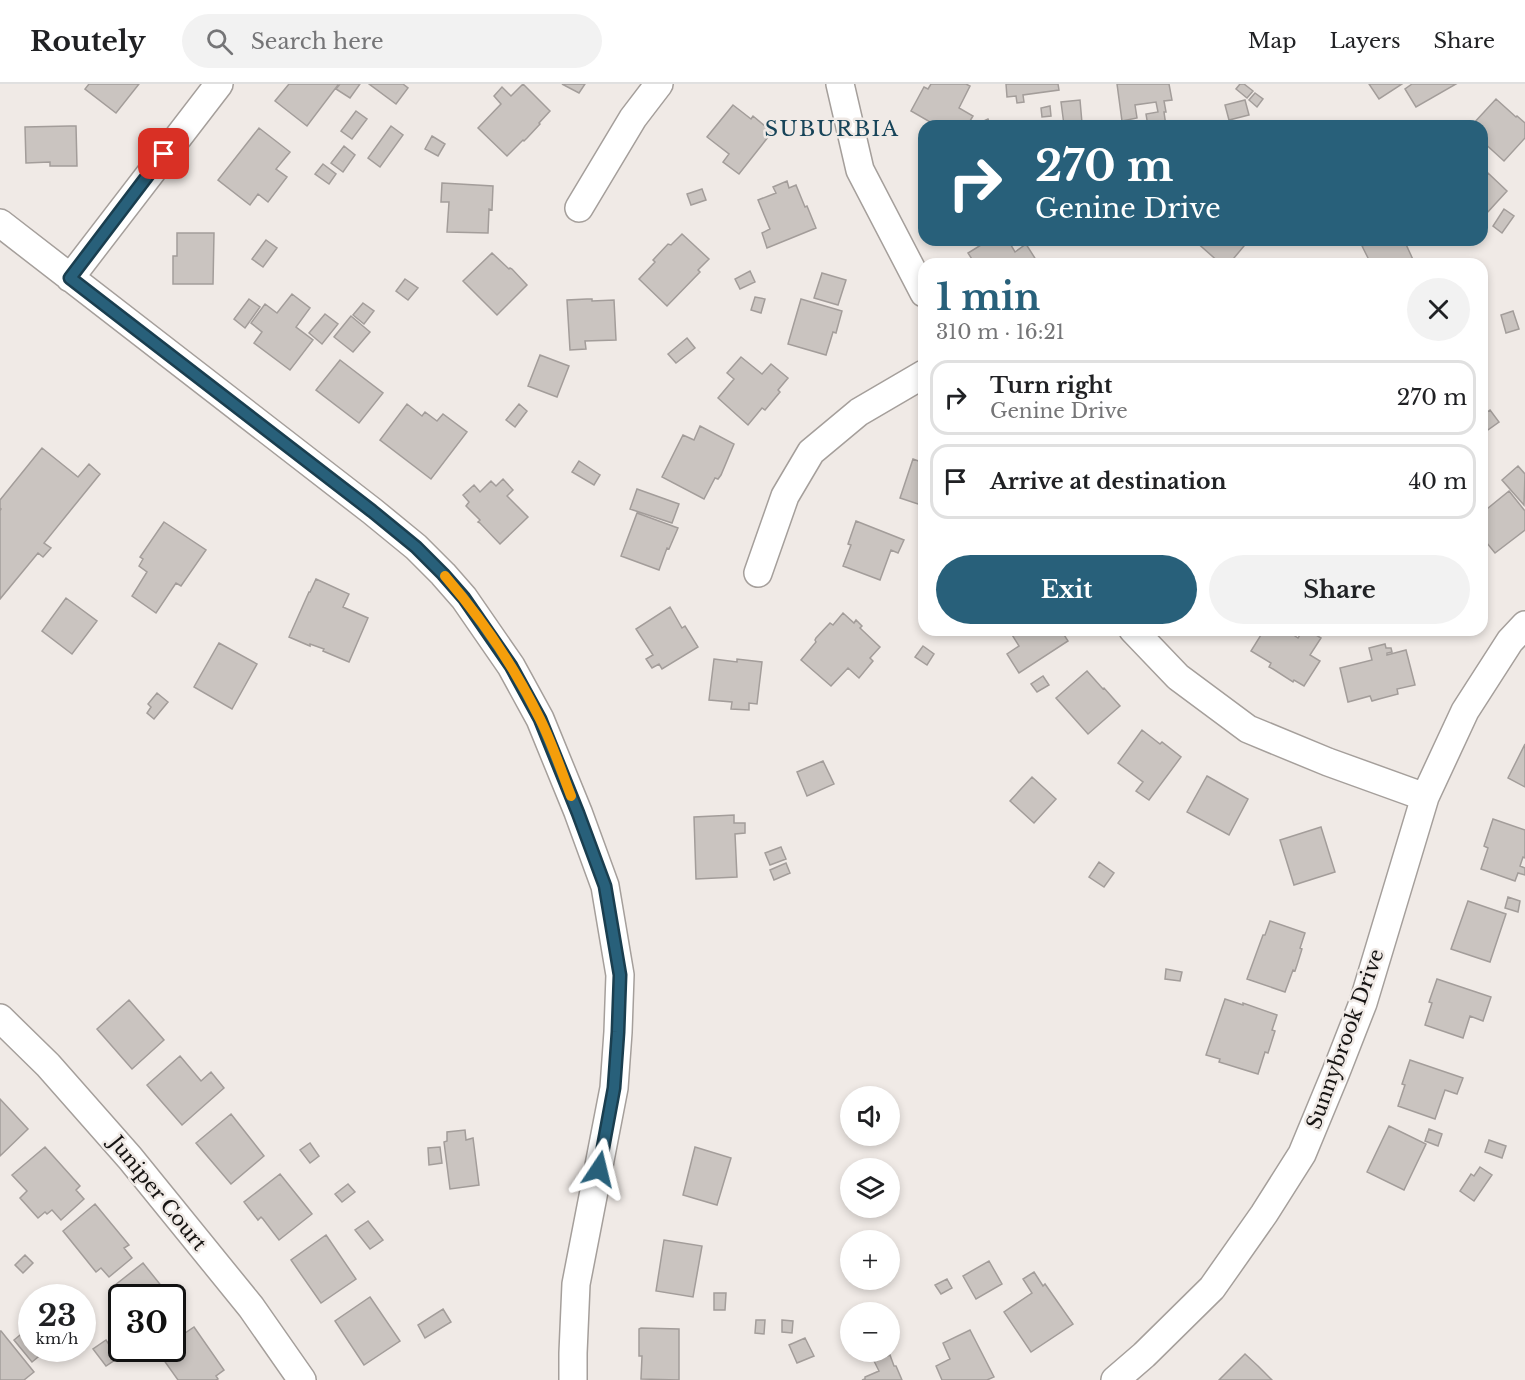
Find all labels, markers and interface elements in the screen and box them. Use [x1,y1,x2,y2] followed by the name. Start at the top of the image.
[182,14,602,68] search box
[30,24,146,59] text: Routely
[203,25,236,58] icon: search
[251,28,384,55] text: Search here
[1248,28,1297,54] text: Map
[1330,28,1401,54] text: Layers
[1434,28,1495,54] text: Share
[764,116,900,142] district label: SUBURBIA
[138,128,189,179] pin
[147,137,180,170] icon: arrive
[1035,140,1173,192] text: 270 m
[936,144,1014,222] icon: right
[1035,192,1221,225] text: Genine Drive
[936,275,1040,320] text: 1 min
[1407,278,1470,341] button: close
[936,320,1065,344] text: 310 m · 16:21
[990,372,1112,399] text: Turn right
[939,381,972,414] icon: right
[1397,384,1467,411] text: 270 m
[990,399,1128,423] text: Genine Drive
[939,465,972,498] icon: arrive
[990,468,1227,495] text: Arrive at destination
[1409,468,1467,495] text: 40 m
[936,555,1197,624] button: Exit
[1209,555,1470,624] button: Share
[1301,946,1389,1132] street label: Sunnybrook Drive
[840,1086,900,1362] map controls
[840,1086,900,1146] button: sound
[102,1128,212,1256] street label: Juniper Court
[567,1137,631,1201] position arrow
[840,1158,900,1218] button: layers
[840,1230,900,1290] button: +
[108,1284,186,1362] speed limit sign: 30
[38,1297,76,1334] text: 23
[840,1302,900,1362] button: −
[36,1329,78,1348] text: km/h

